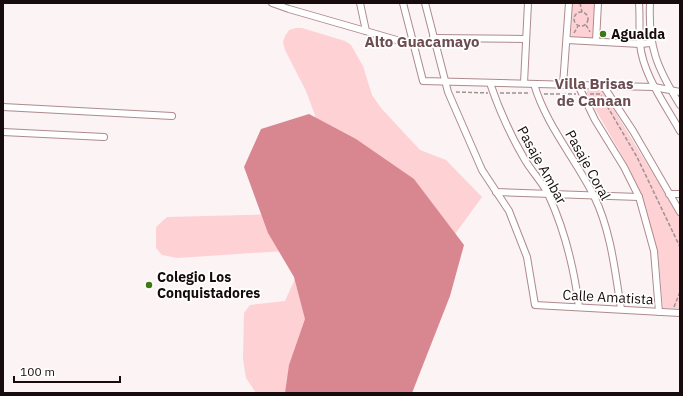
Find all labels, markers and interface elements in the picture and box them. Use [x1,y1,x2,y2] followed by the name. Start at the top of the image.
[611,25,665,43] place label: Agualda
[598,29,608,39] marker: Agualda
[364,32,480,51] district label: Alto Guacamayo
[554,74,634,110] district label: Villa Brisas de Canaan
[513,123,571,207] street label: Pasaje Ambar
[561,127,615,203] street label: Pasaje Coral
[157,268,260,302] place label: Colegio Los Conquistadores
[144,280,154,290] marker: Colegio Los Conquistadores
[562,286,654,308] street label: Calle Amatista
[14,358,120,384] scale bar
[20,364,55,379] text: 100 m

